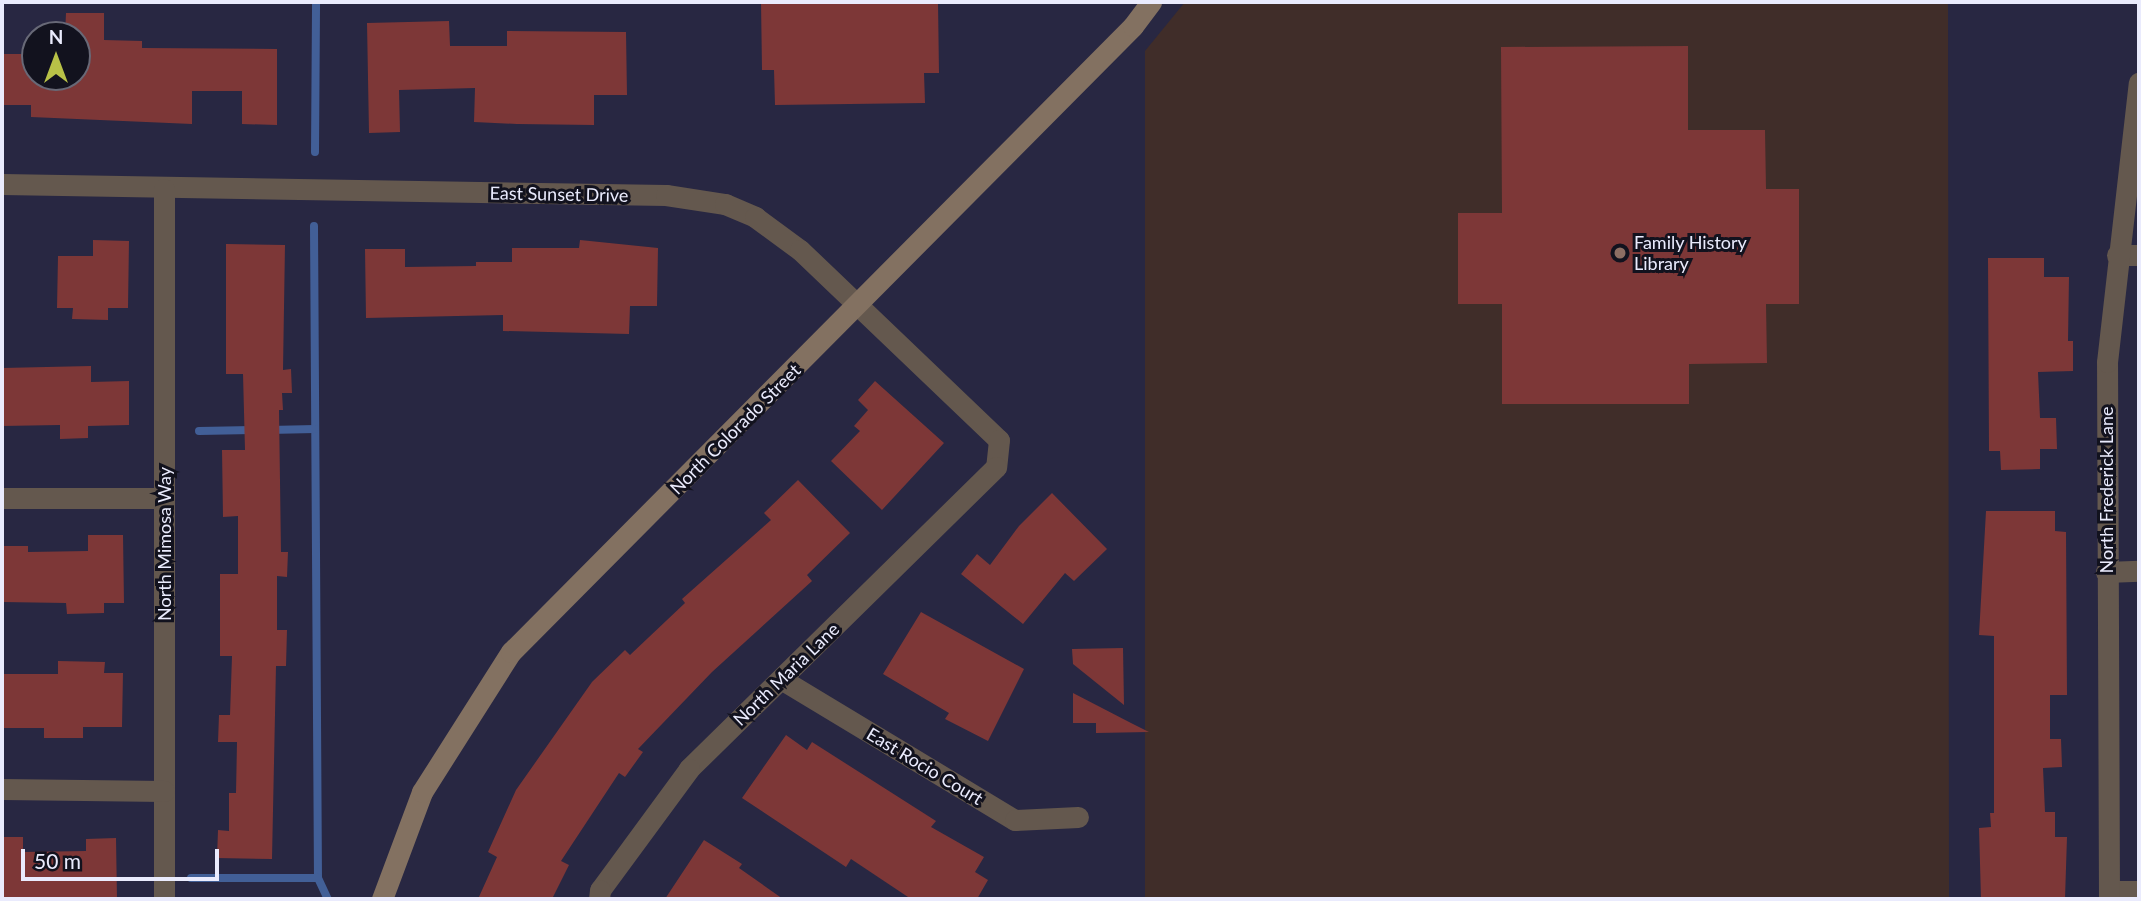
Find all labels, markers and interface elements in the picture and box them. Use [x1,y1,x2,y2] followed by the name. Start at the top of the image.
[21,21,91,91] north arrow
[49,25,63,48] text: N
[489,182,629,206] street label: East Sunset Drive
[1634,232,1747,274] place label: Family History Library
[1612,245,1628,261] marker: Family History Library
[665,359,805,499] street label: North Colorado Street
[2095,407,2117,573] street label: North Frederick Lane
[153,467,175,621] street label: North Mimosa Way
[729,618,843,730] street label: North Maria Lane
[863,723,987,809] street label: East Rocio Court
[24,834,222,878] scale bar
[34,848,81,873] text: 50 m

